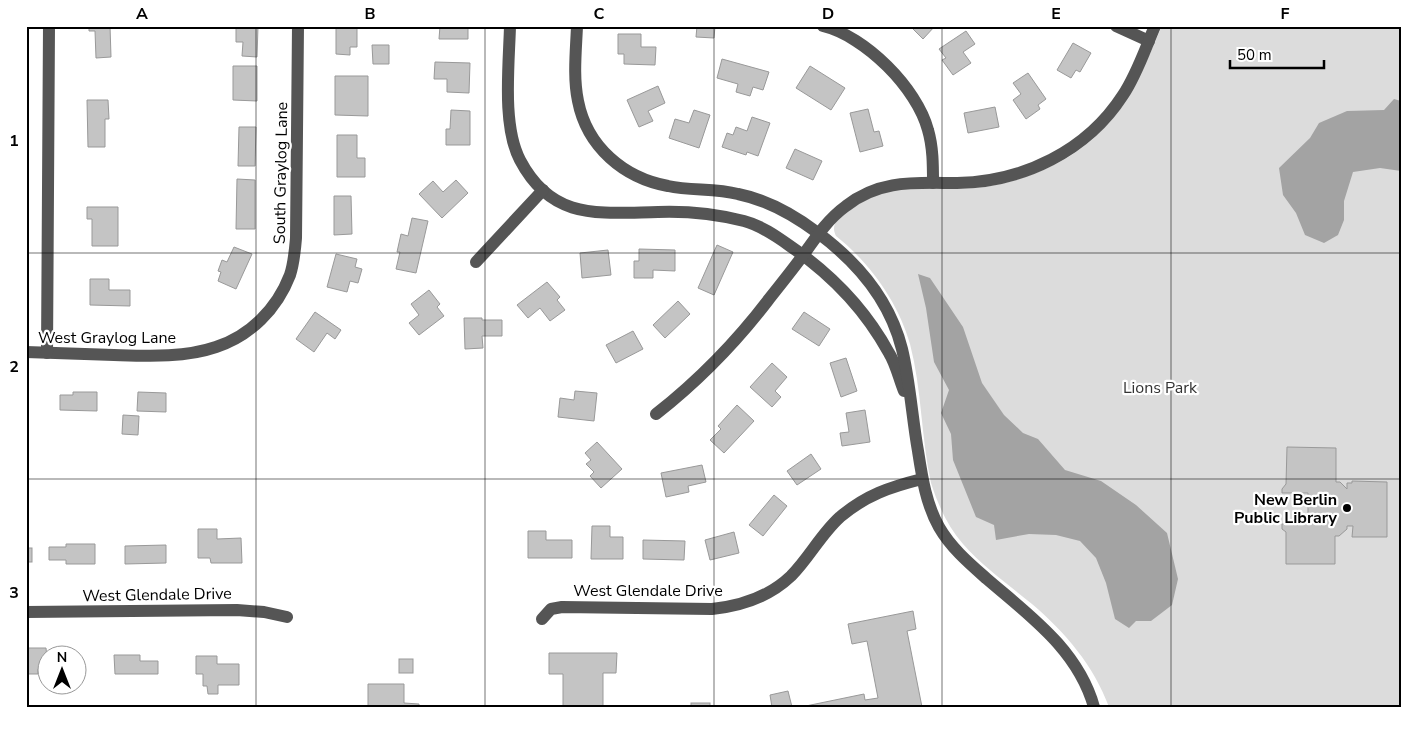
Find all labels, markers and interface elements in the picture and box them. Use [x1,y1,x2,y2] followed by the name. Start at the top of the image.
[136,3,148,25] text: A
[364,3,376,25] text: B
[594,3,605,25] text: C
[822,3,834,25] text: D
[1051,3,1061,25] text: E
[1281,3,1290,25] text: F
[1230,38,1323,70] scale bar
[1237,45,1272,65] text: 50 m
[269,102,293,244] street label: South Graylog Lane
[9,130,19,152] text: 1
[38,327,176,349] street label: West Graylog Lane
[9,356,19,378] text: 2
[1123,377,1198,399] park label: Lions Park
[1234,489,1338,529] place label: New Berlin Public Library
[1341,502,1353,514] marker: New Berlin Public Library
[573,580,723,602] street label: West Glendale Drive
[9,582,19,604] text: 3
[82,583,232,607] street label: West Glendale Drive
[38,646,88,696] north arrow
[57,648,67,667] text: N

